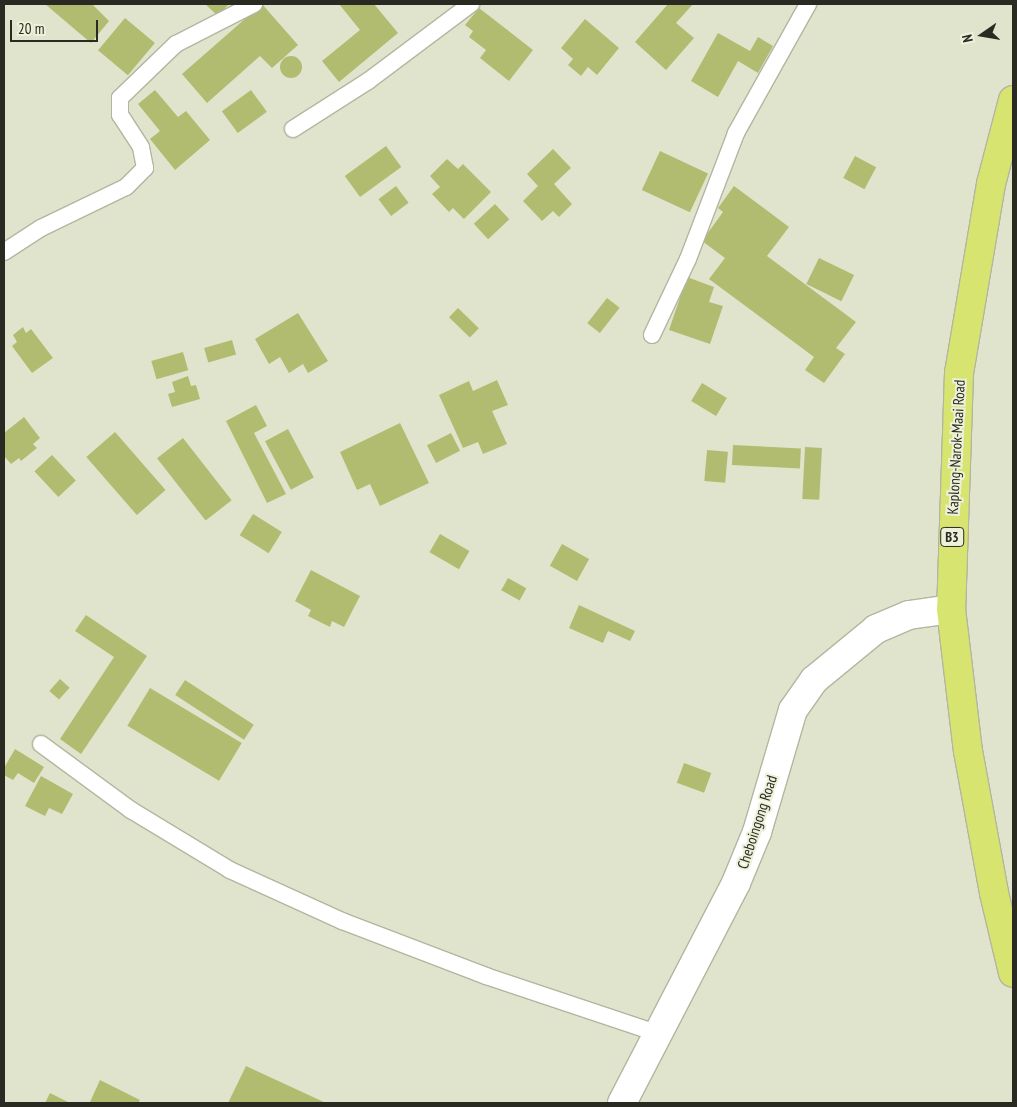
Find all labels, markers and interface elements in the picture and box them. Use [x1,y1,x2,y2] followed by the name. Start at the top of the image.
[12,10,100,42] scale bar
[957,10,1007,60] north arrow
[18,19,44,38] text: 20 m
[958,33,977,44] text: N
[943,379,969,515] street label: Kaplong-Narok-Maai Road
[940,526,964,548] road number: B3
[733,773,781,871] street label: Cheboingong Road

